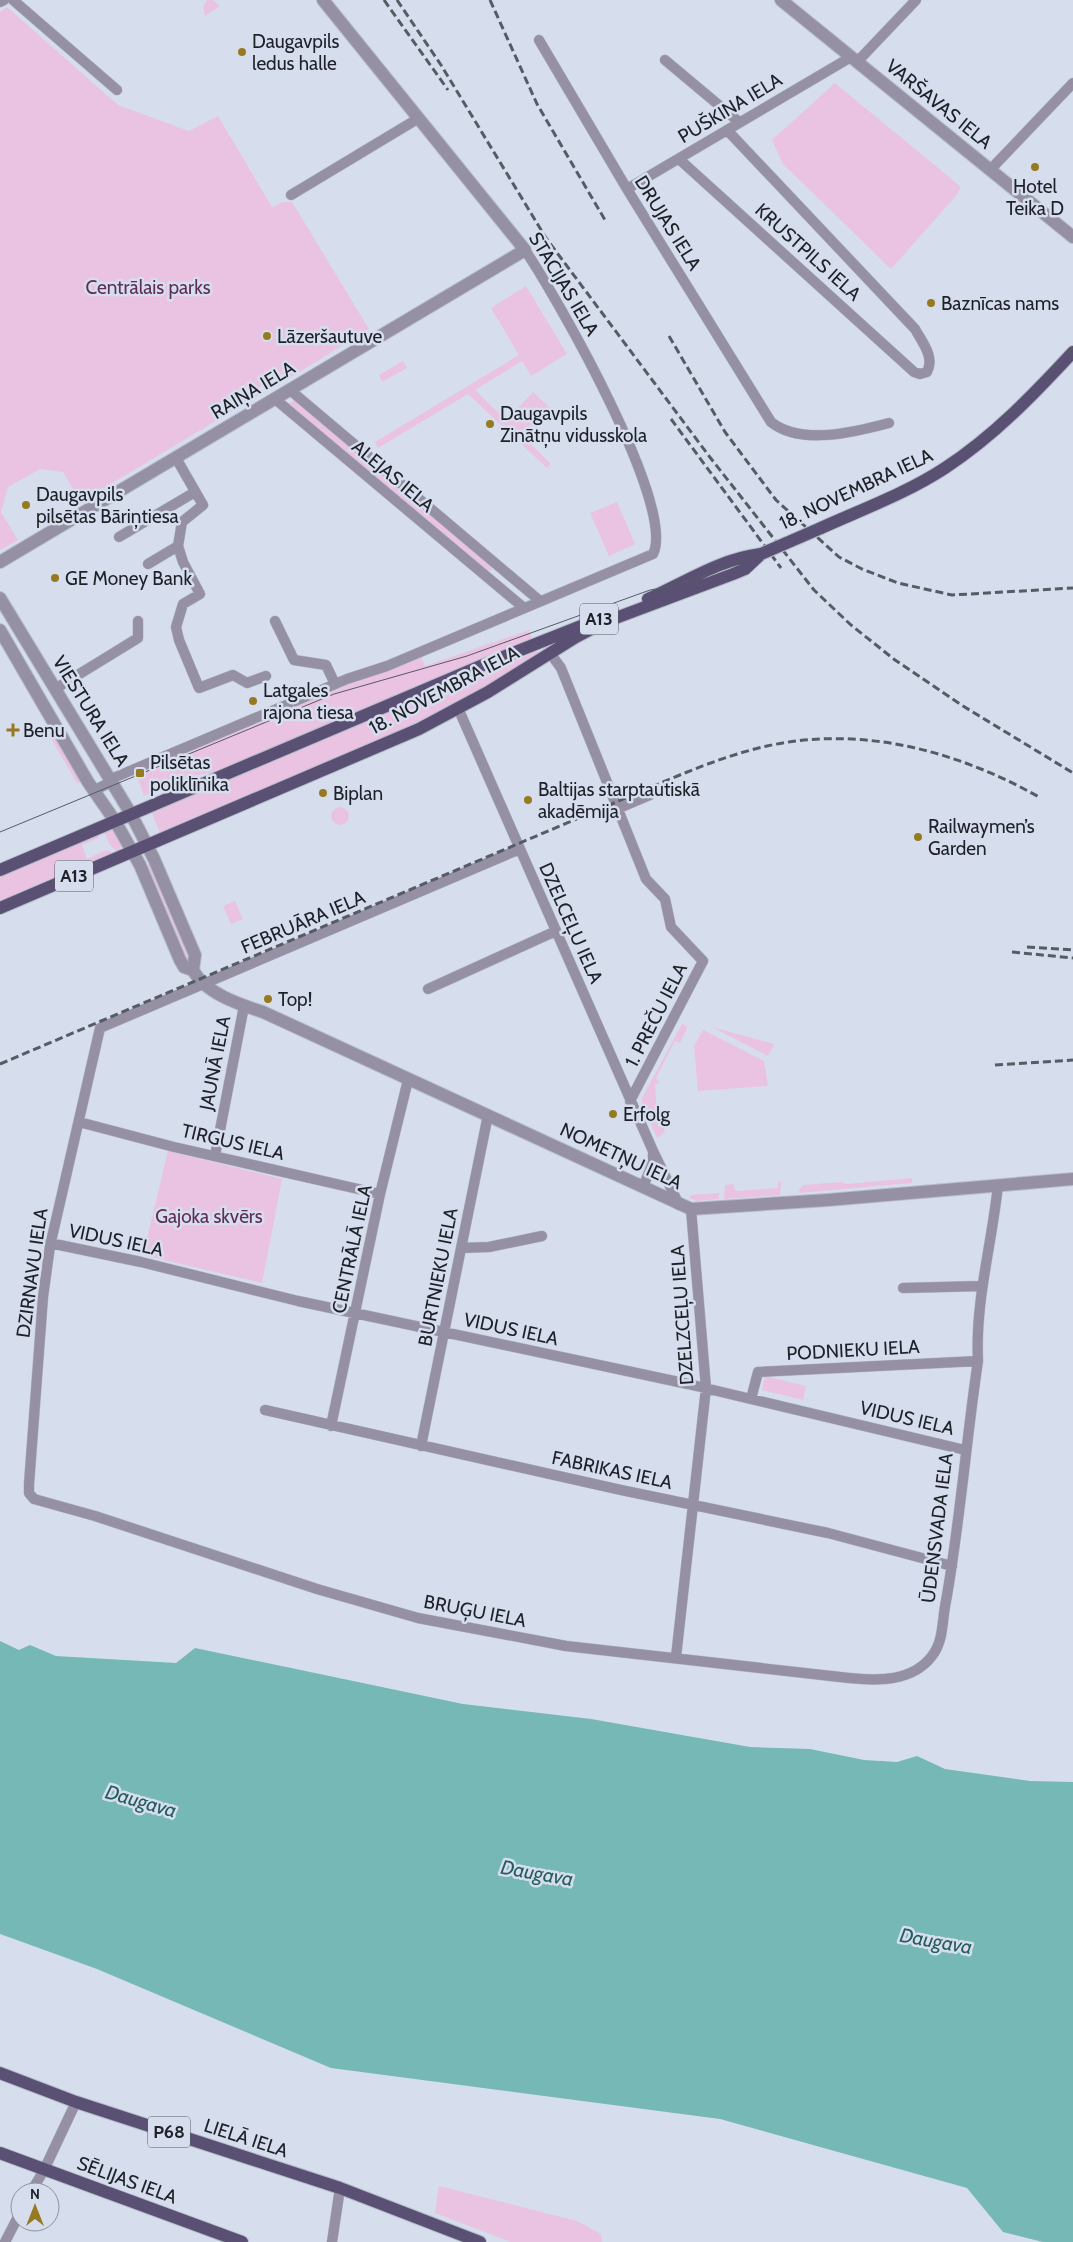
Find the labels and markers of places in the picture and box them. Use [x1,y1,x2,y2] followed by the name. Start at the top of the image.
[252,30,339,75] place label: Daugavpils ledus halle
[236,46,248,58] marker: Daugavpils ledus halle
[1029,161,1041,173] marker: Hotel Teika D
[1006,175,1064,220] place label: Hotel Teika D
[941,292,1059,315] place label: Baznīcas nams
[925,297,937,309] marker: Baznīcas nams
[277,325,383,348] place label: Lāzeršautuve
[261,330,273,342] marker: Lāzeršautuve
[500,402,647,448] place label: Daugavpils Zinātņu vidusskola
[484,418,496,430] marker: Daugavpils Zinātņu vidusskola
[36,483,179,529] place label: Daugavpils pilsētas Bāriņtiesa
[20,499,32,511] marker: Daugavpils pilsētas Bāriņtiesa
[65,567,192,590] place label: GE Money Bank
[49,572,61,584] marker: GE Money Bank
[263,679,354,724] place label: Latgales rajona tiesa
[247,695,259,707] marker: Latgales rajona tiesa
[23,719,65,742] place label: Benu
[7,724,19,736] marker: Benu
[150,751,229,796] place label: Pilsētas poliklīnika
[134,767,146,779] marker: Pilsētas poliklīnika
[538,778,700,823] place label: Baltijas starptautiskā akadēmija
[333,782,383,805] place label: Biplan
[317,787,329,799] marker: Biplan
[522,794,534,806] marker: Baltijas starptautiskā akadēmija
[928,815,1035,860] place label: Railwaymen’s Garden
[912,831,924,843] marker: Railwaymen’s Garden
[278,988,312,1011] place label: Top!
[262,993,274,1005] marker: Top!
[623,1103,670,1126] place label: Erfolg
[607,1108,619,1120] marker: Erfolg

